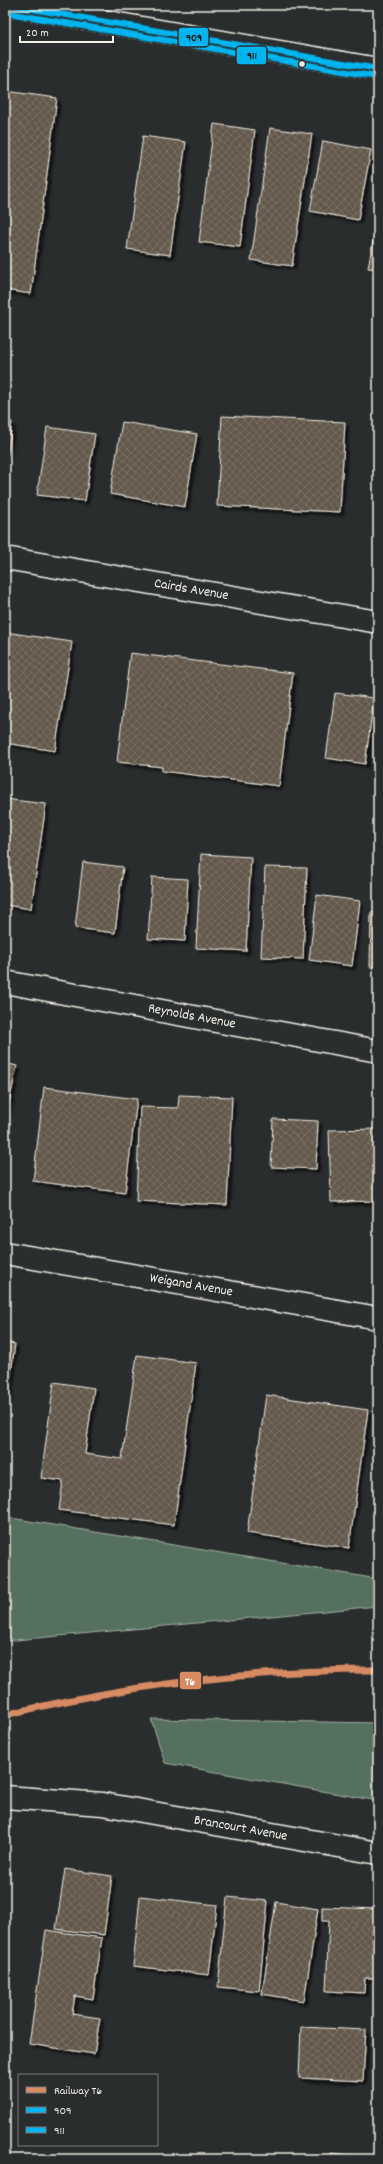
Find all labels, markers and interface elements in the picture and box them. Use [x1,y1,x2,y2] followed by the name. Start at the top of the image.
[20,18,113,44] scale bar
[26,25,49,42] text: 20 m
[178,27,209,47] line badge: 909
[186,31,202,47] text: 909
[236,46,267,65] line badge: 911
[247,49,257,65] text: 911
[297,59,307,69] unlabelled marker
[152,574,230,606] street label: Cairds Avenue
[146,999,237,1034] street label: Reynolds Avenue
[148,1268,234,1303] street label: Weigand Avenue
[179,1671,202,1690] line badge: T6
[185,1675,196,1691] text: T6
[192,1810,289,1847] street label: Brancourt Avenue
[18,2074,158,2146] legend
[54,2083,102,2100] text: Railway T6
[54,2103,72,2120] text: 909
[54,2123,65,2140] text: 911

